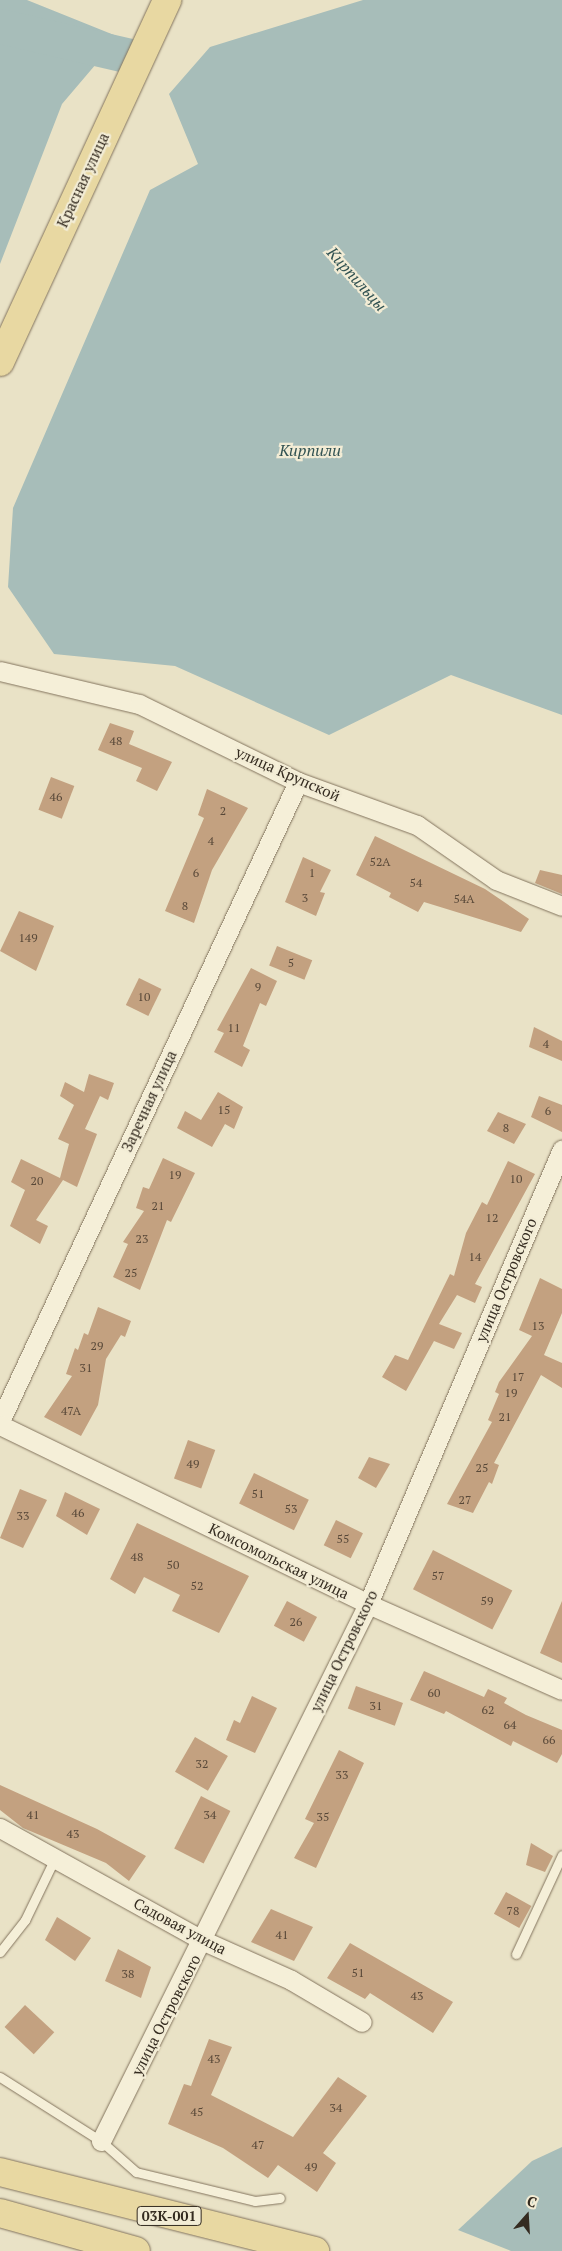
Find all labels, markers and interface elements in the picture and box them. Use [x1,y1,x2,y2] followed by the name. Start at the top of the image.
[53,130,113,230] street label: Красная улица
[323,243,391,315] water label: Кирпильцы
[279,440,341,460] water label: Кирпили
[110,734,122,748] house number: 48
[233,743,343,805] street label: улица Крупской
[50,790,62,804] house number: 46
[220,804,226,818] house number: 2
[208,834,214,848] house number: 4
[370,855,390,869] house number: 52А
[193,866,199,880] house number: 6
[309,866,315,880] house number: 1
[410,876,422,890] house number: 54
[302,891,308,905] house number: 3
[454,892,474,906] house number: 54А
[182,899,188,913] house number: 8
[18,931,38,945] house number: 149
[288,956,294,970] house number: 5
[255,980,261,994] house number: 9
[138,990,150,1004] house number: 10
[228,1021,240,1035] house number: 11
[543,1037,549,1051] house number: 4
[118,1047,180,1155] street label: Заречная улица
[218,1103,230,1117] house number: 15
[545,1104,551,1118] house number: 6
[503,1121,509,1135] house number: 8
[169,1168,181,1182] house number: 19
[510,1172,522,1186] house number: 10
[31,1174,43,1188] house number: 20
[152,1199,164,1213] house number: 21
[486,1211,498,1225] house number: 12
[472,1215,540,1345] street label: улица Островского
[136,1232,148,1246] house number: 23
[469,1250,481,1264] house number: 14
[125,1266,137,1280] house number: 25
[532,1319,544,1333] house number: 13
[91,1339,103,1353] house number: 29
[80,1361,92,1375] house number: 31
[512,1370,524,1384] house number: 17
[505,1386,517,1400] house number: 19
[61,1404,81,1418] house number: 47А
[499,1410,511,1424] house number: 21
[187,1457,199,1471] house number: 49
[476,1461,488,1475] house number: 25
[252,1487,264,1501] house number: 51
[459,1493,471,1507] house number: 27
[285,1502,297,1516] house number: 53
[72,1506,84,1520] house number: 46
[17,1509,29,1523] house number: 33
[206,1519,352,1603] street label: Комсомольская улица
[337,1532,349,1546] house number: 55
[131,1550,143,1564] house number: 48
[167,1558,179,1572] house number: 50
[432,1569,444,1583] house number: 57
[191,1579,203,1593] house number: 52
[307,1587,381,1715] street label: улица Островского
[481,1594,493,1608] house number: 59
[290,1615,302,1629] house number: 26
[428,1686,440,1700] house number: 60
[370,1699,382,1713] house number: 31
[482,1703,494,1717] house number: 62
[504,1718,516,1732] house number: 64
[543,1733,555,1747] house number: 66
[196,1757,208,1771] house number: 32
[336,1768,348,1782] house number: 33
[27,1808,39,1822] house number: 41
[204,1808,216,1822] house number: 34
[317,1810,329,1824] house number: 35
[67,1827,79,1841] house number: 43
[130,1894,230,1958] street label: Садовая улица
[507,1904,519,1918] house number: 78
[276,1928,288,1942] house number: 41
[128,1952,204,2078] street label: улица Островского
[352,1966,364,1980] house number: 51
[122,1967,134,1981] house number: 38
[411,1989,423,2003] house number: 43
[208,2052,220,2066] house number: 43
[330,2101,342,2115] house number: 34
[191,2105,203,2119] house number: 45
[252,2138,264,2152] house number: 47
[305,2160,317,2174] house number: 49
[502,2191,552,2241] north arrow
[525,2191,539,2212] text: С
[136,2204,202,2228] road number: 03К-001

